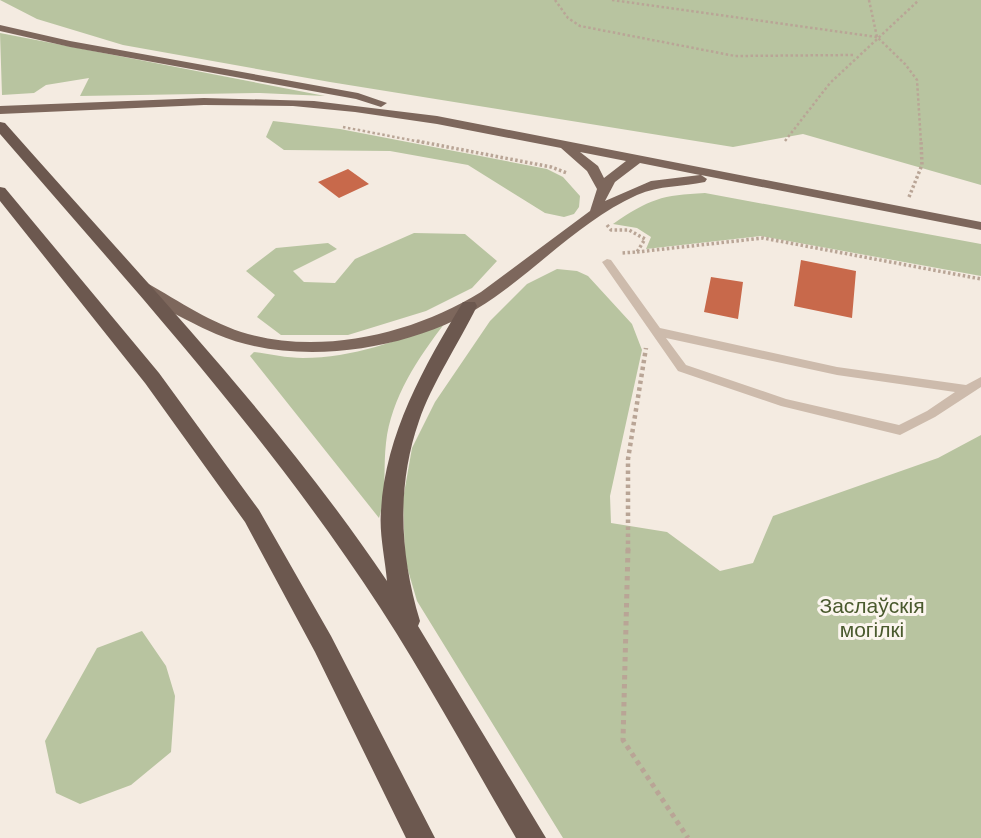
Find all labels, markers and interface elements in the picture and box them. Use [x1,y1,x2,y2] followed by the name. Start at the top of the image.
[819,592,925,641] park label: Заслаўскія могілкі

